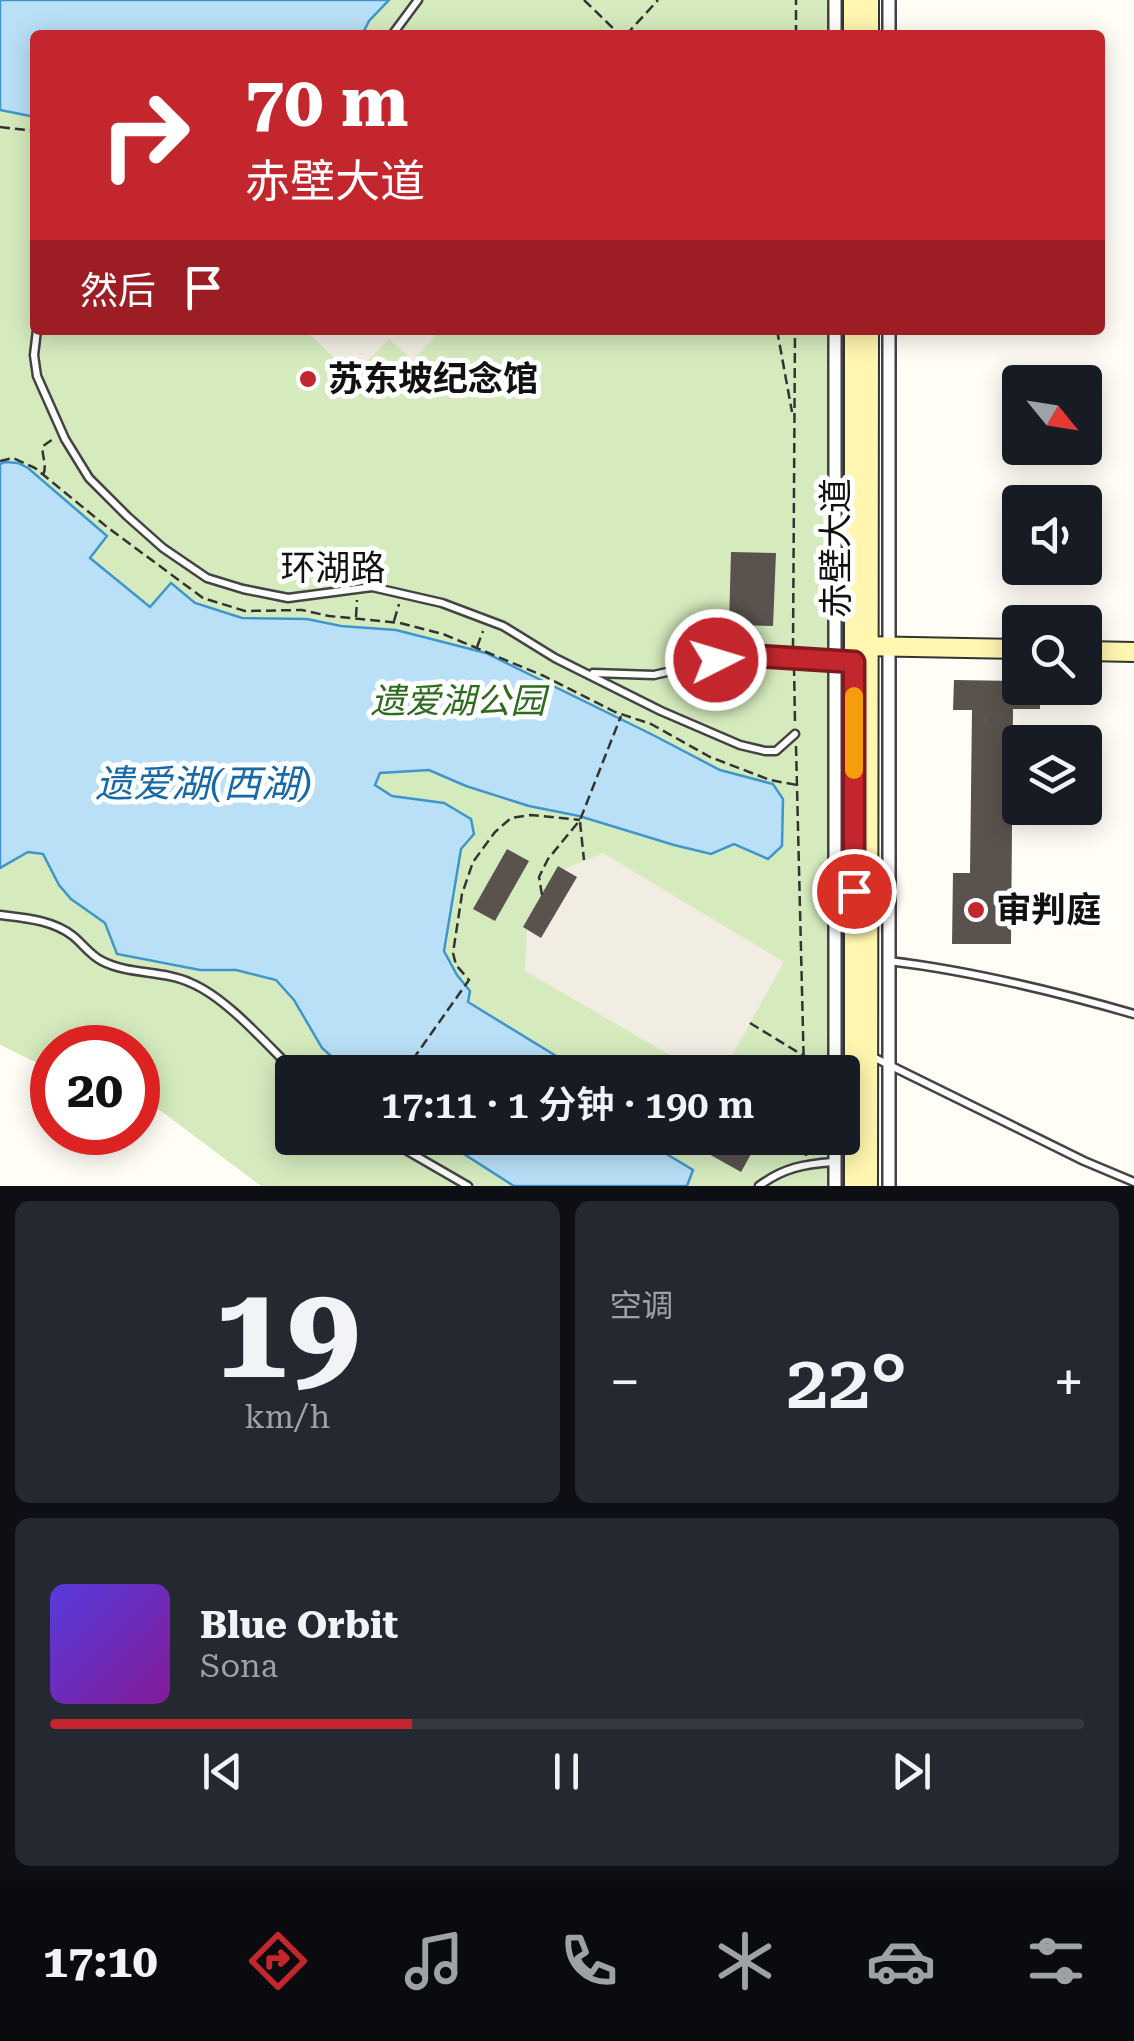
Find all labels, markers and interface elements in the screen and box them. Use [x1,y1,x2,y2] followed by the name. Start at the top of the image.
[245,61,409,143] text: 70 m
[80,70,210,200] icon: right
[245,155,425,208] text: 赤壁大道
[176,260,231,315] icon: arrive
[80,269,156,313] text: 然后
[328,359,538,400] place label: 苏东坡纪念馆
[1002,365,1102,465] north arrow
[1002,365,1102,825] map controls
[297,368,319,390] marker: 苏东坡纪念馆
[816,478,857,618] street label: 赤壁大道
[1002,485,1102,585] button: sound
[280,548,386,589] street label: 环湖路
[1002,605,1102,705] button: search
[664,608,768,712] position arrow
[370,681,550,722] park label: 遗爱湖公园
[1002,725,1102,825] button: layers
[95,762,313,806] water label: 遗爱湖(西湖)
[812,849,897,934] pin
[827,864,882,919] icon: arrive
[996,890,1101,931] place label: 审判庭
[965,899,987,921] marker: 审判庭
[30,1025,160,1155] speed limit sign: 20
[381,1083,754,1127] text: 17:11 · 1 分钟 · 190 m
[214,1256,360,1409] text: 19
[610,1287,674,1325] text: 空调
[786,1338,907,1426] text: 22°
[610,1350,640,1414] text: −
[1053,1350,1084,1414] text: +
[244,1398,330,1436] text: km/h
[200,1603,398,1647] text: Blue Orbit
[200,1647,278,1685] text: Sona
[195,1744,250,1799] icon: previous
[539,1744,594,1799] icon: pause
[884,1744,939,1799] icon: next
[243,1926,313,1996] icon: directions
[399,1926,469,1996] icon: music
[554,1926,624,1996] icon: phone
[710,1926,780,1996] icon: climate
[866,1926,936,1996] icon: car
[1021,1926,1091,1996] icon: filters
[43,1935,158,1988] text: 17:10

